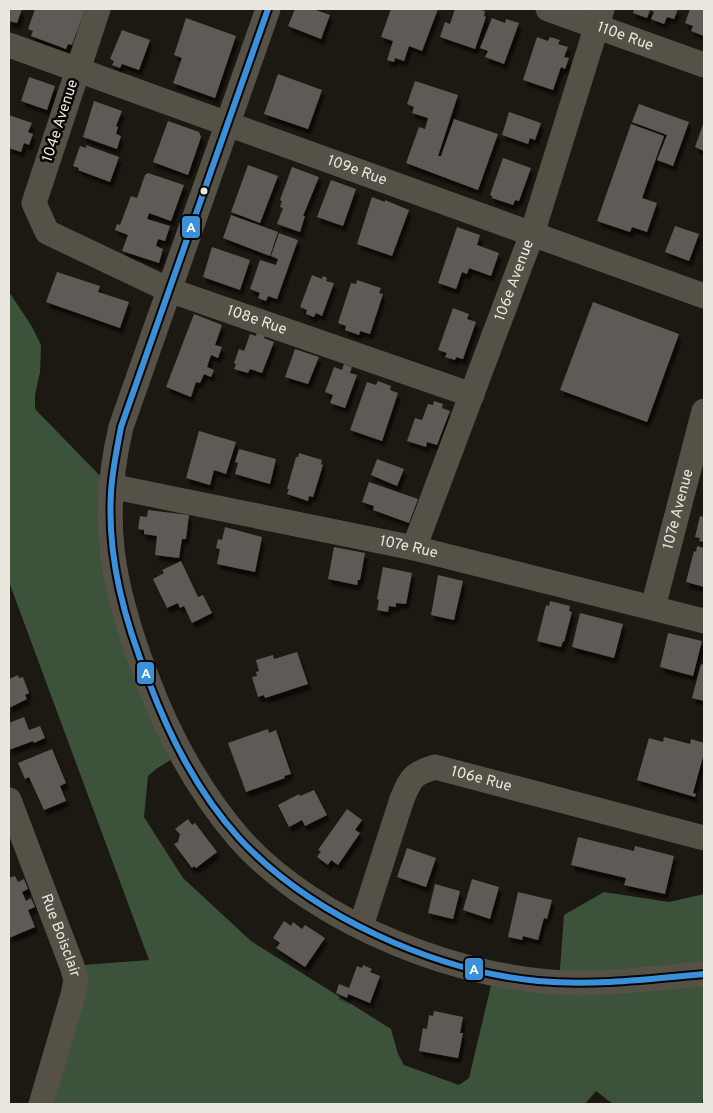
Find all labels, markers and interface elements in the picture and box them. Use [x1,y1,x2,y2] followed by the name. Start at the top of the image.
[594,18,656,56] street label: 110e Rue
[39,77,83,165] street label: 104e Avenue
[325,151,389,190] street label: 109e Rue
[199,186,209,196] unlabelled marker
[181,215,201,239] line badge: A
[186,220,196,237] text: A
[491,237,539,324] street label: 106e Avenue
[224,301,289,340] street label: 108e Rue
[659,467,698,552] street label: 107e Avenue
[378,532,440,563] street label: 107e Rue
[136,661,155,685] line badge: A
[141,666,151,683] text: A
[449,762,514,796] street label: 106e Rue
[36,891,84,980] street label: Rue Boisclair
[464,957,484,981] line badge: A
[469,962,479,979] text: A

